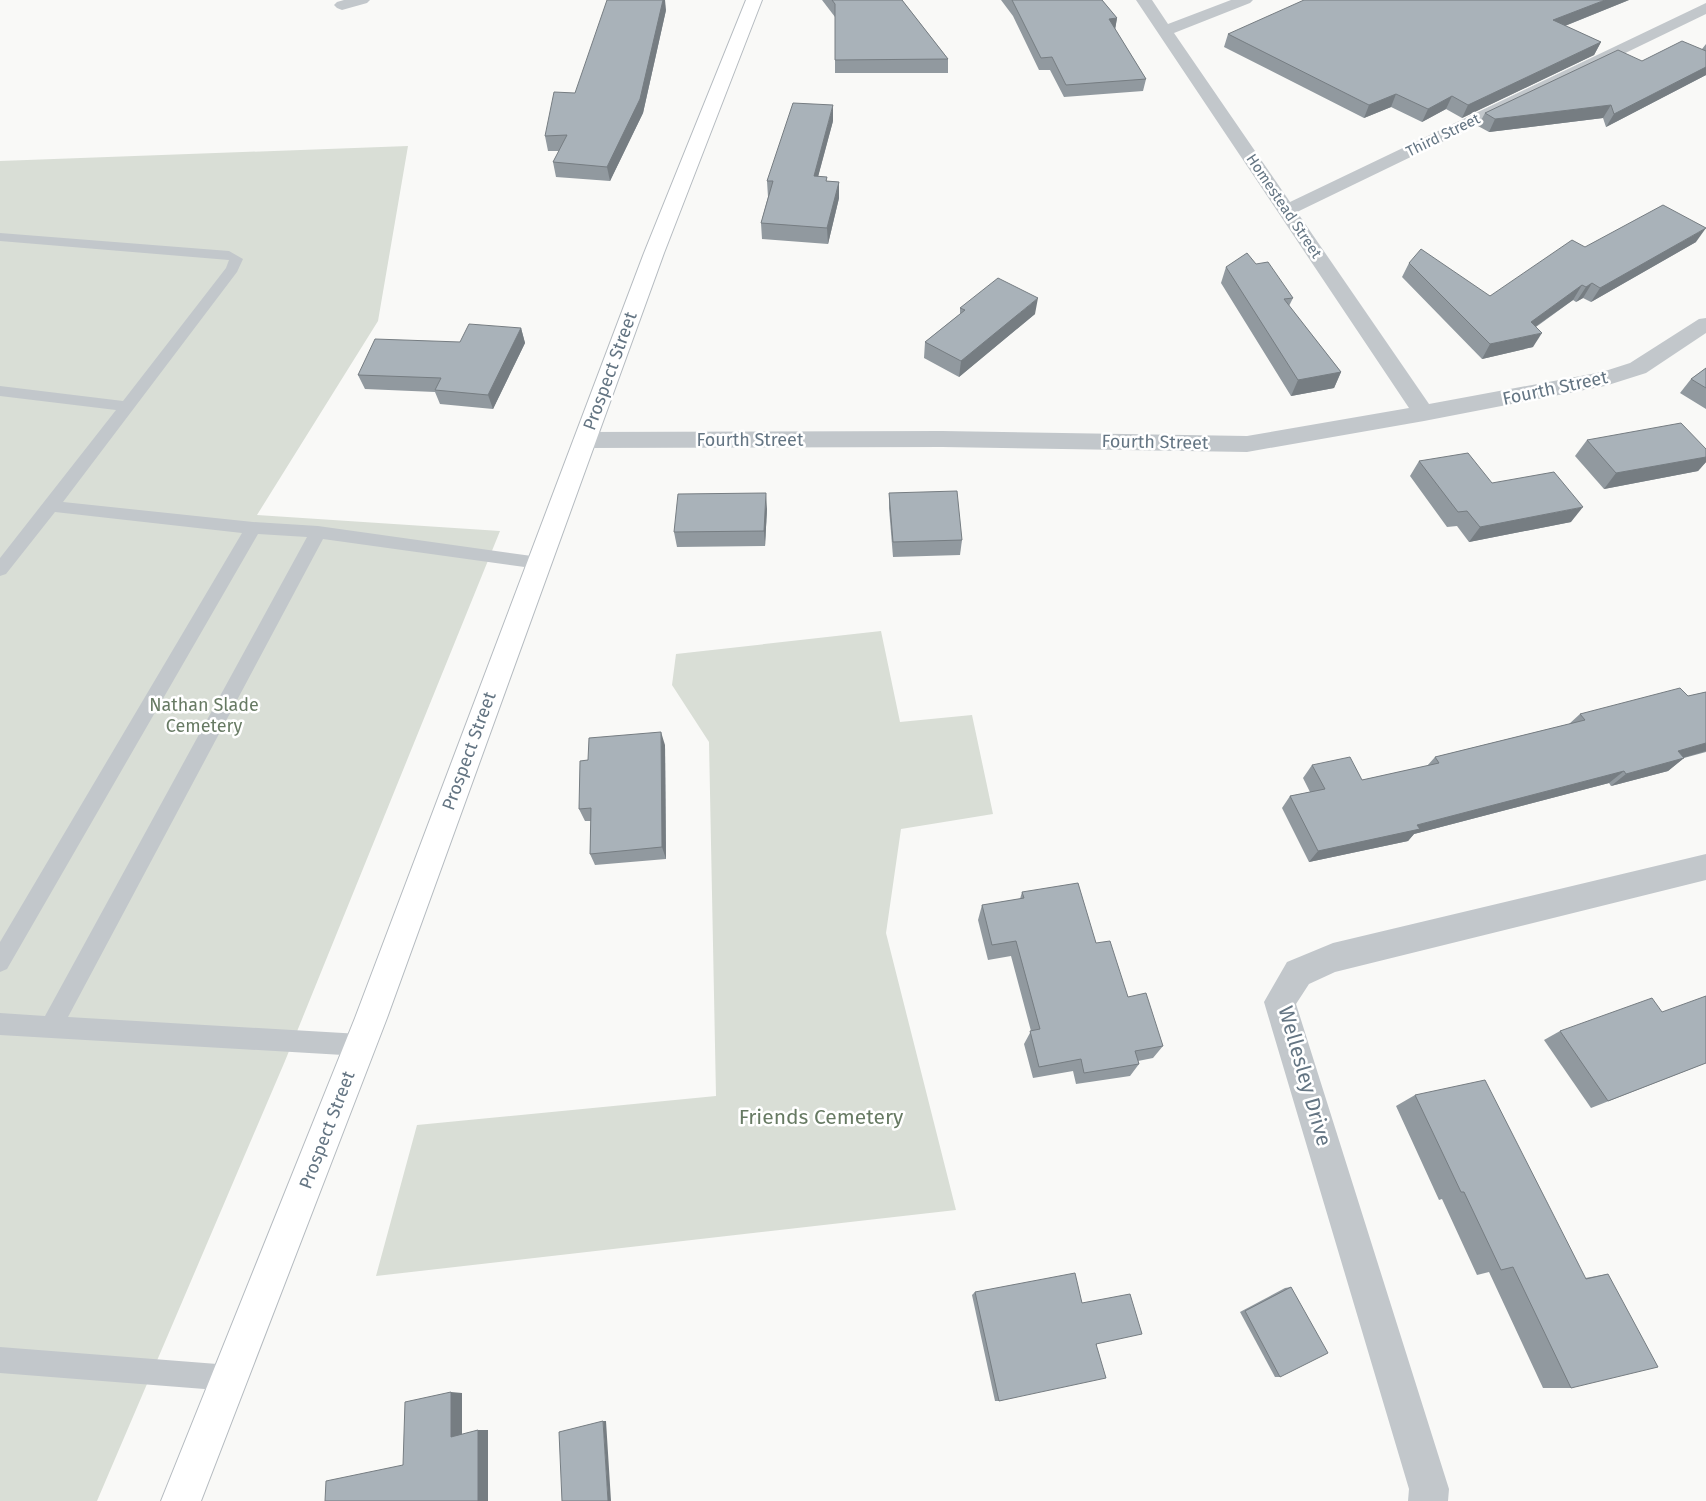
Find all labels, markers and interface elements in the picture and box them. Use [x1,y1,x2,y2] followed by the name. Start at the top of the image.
[1403,109,1483,161] street label: Third Street
[1242,150,1326,262] street label: Homestead Street
[578,308,642,433] street label: Prospect Street
[1500,366,1610,410] street label: Fourth Street
[697,429,804,451] street label: Fourth Street
[1101,430,1209,454] street label: Fourth Street
[437,688,501,813] street label: Prospect Street
[149,694,259,737] park label: Nathan Slade Cemetery
[1273,1003,1337,1149] street label: Wellesley Drive
[294,1067,360,1192] street label: Prospect Street
[739,1104,904,1130] park label: Friends Cemetery

